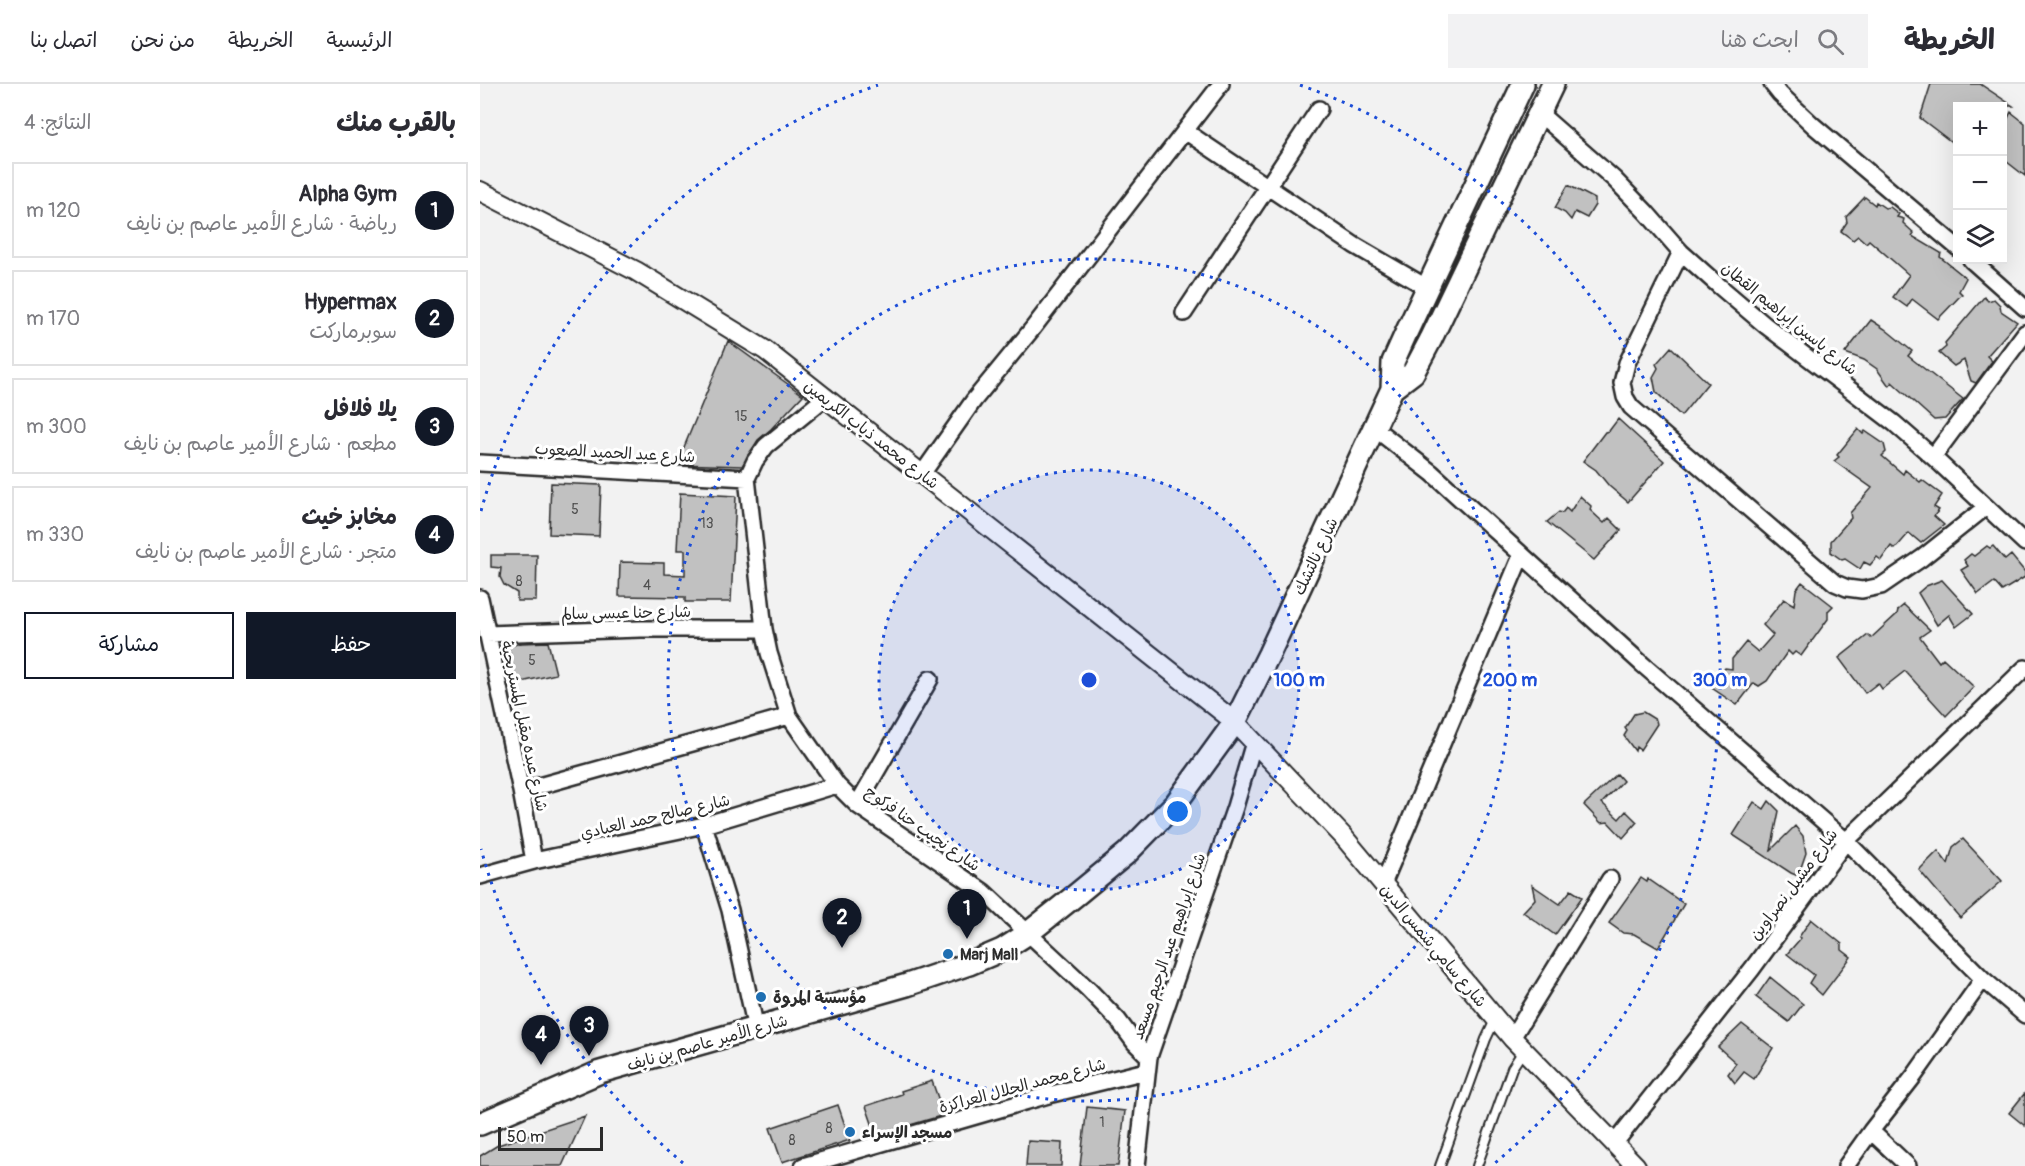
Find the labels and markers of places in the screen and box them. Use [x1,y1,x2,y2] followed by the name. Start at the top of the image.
[1079,670,1099,690] centre of rings
[948,890,986,939] pin: 1
[822,898,862,948] pin: 2
[960,945,1019,965] place label: Marj Mall
[941,947,955,961] marker: Marj Mall
[773,988,866,1008] place label: مؤسسة المروة
[754,990,768,1004] marker: مؤسسة المروة
[570,1006,608,1056] pin: 3
[522,1016,560,1065] pin: 4
[862,1123,952,1143] place label: مسجد الإسراء
[843,1125,857,1139] marker: مسجد الإسراء

